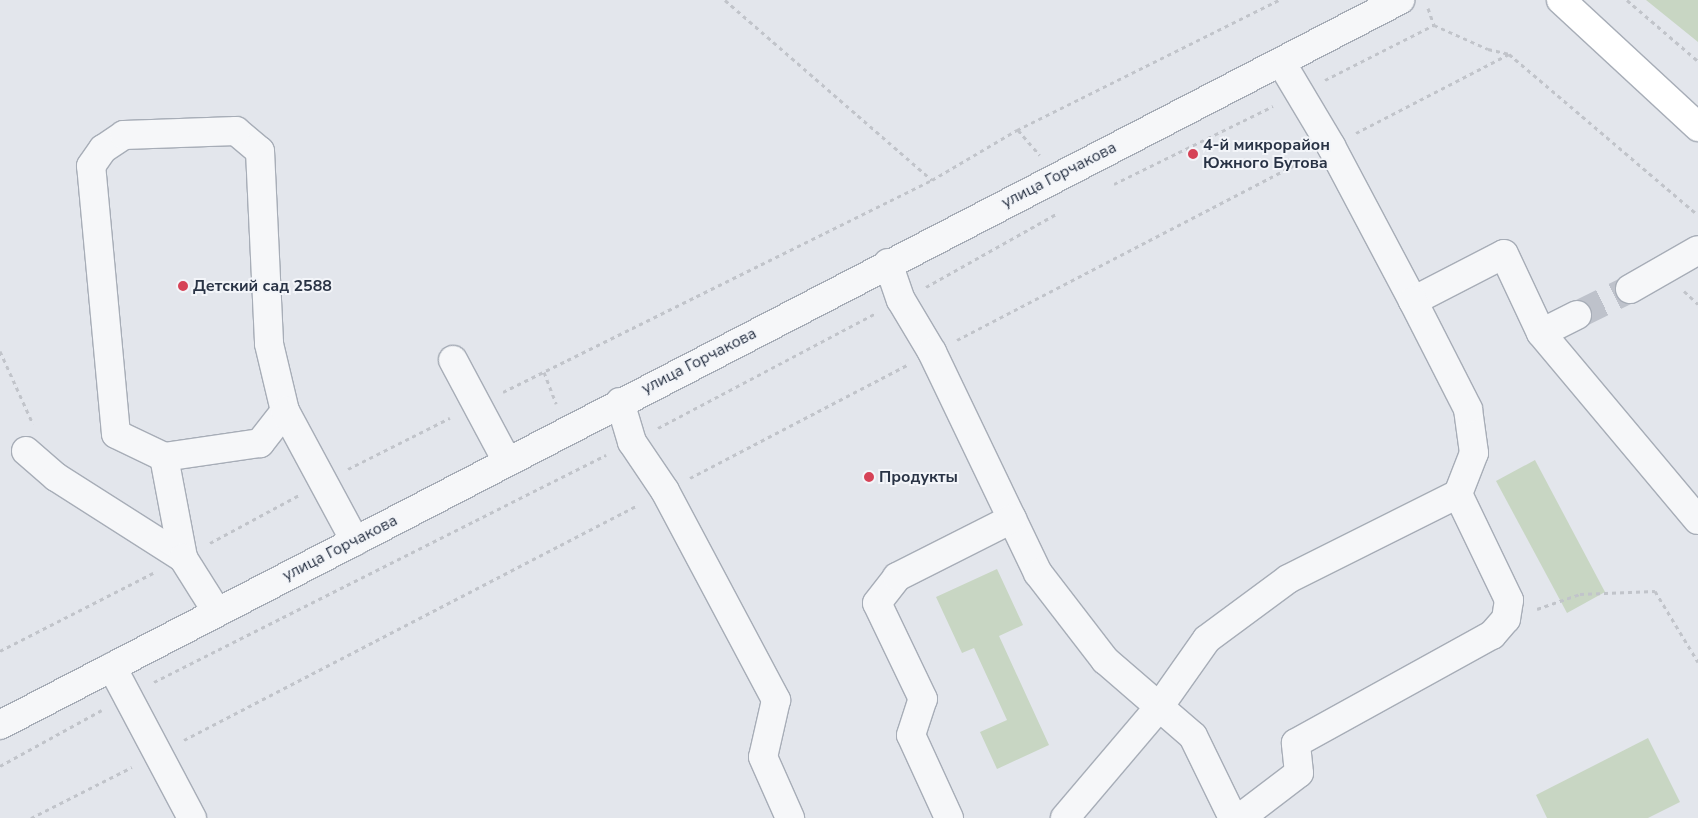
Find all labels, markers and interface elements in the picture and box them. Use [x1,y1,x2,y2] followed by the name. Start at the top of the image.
[1203,135,1330,173] place label: 4-й микрорайон Южного Бутова
[998,138,1120,212] street label: улица Горчакова
[1187,148,1199,160] marker: 4-й микрорайон Южного Бутова
[193,276,332,296] place label: Детский сад 2588
[177,280,189,292] marker: Детский сад 2588
[638,324,760,398] street label: улица Горчакова
[879,467,958,487] place label: Продукты
[863,471,875,483] marker: Продукты
[279,511,401,585] street label: улица Горчакова

